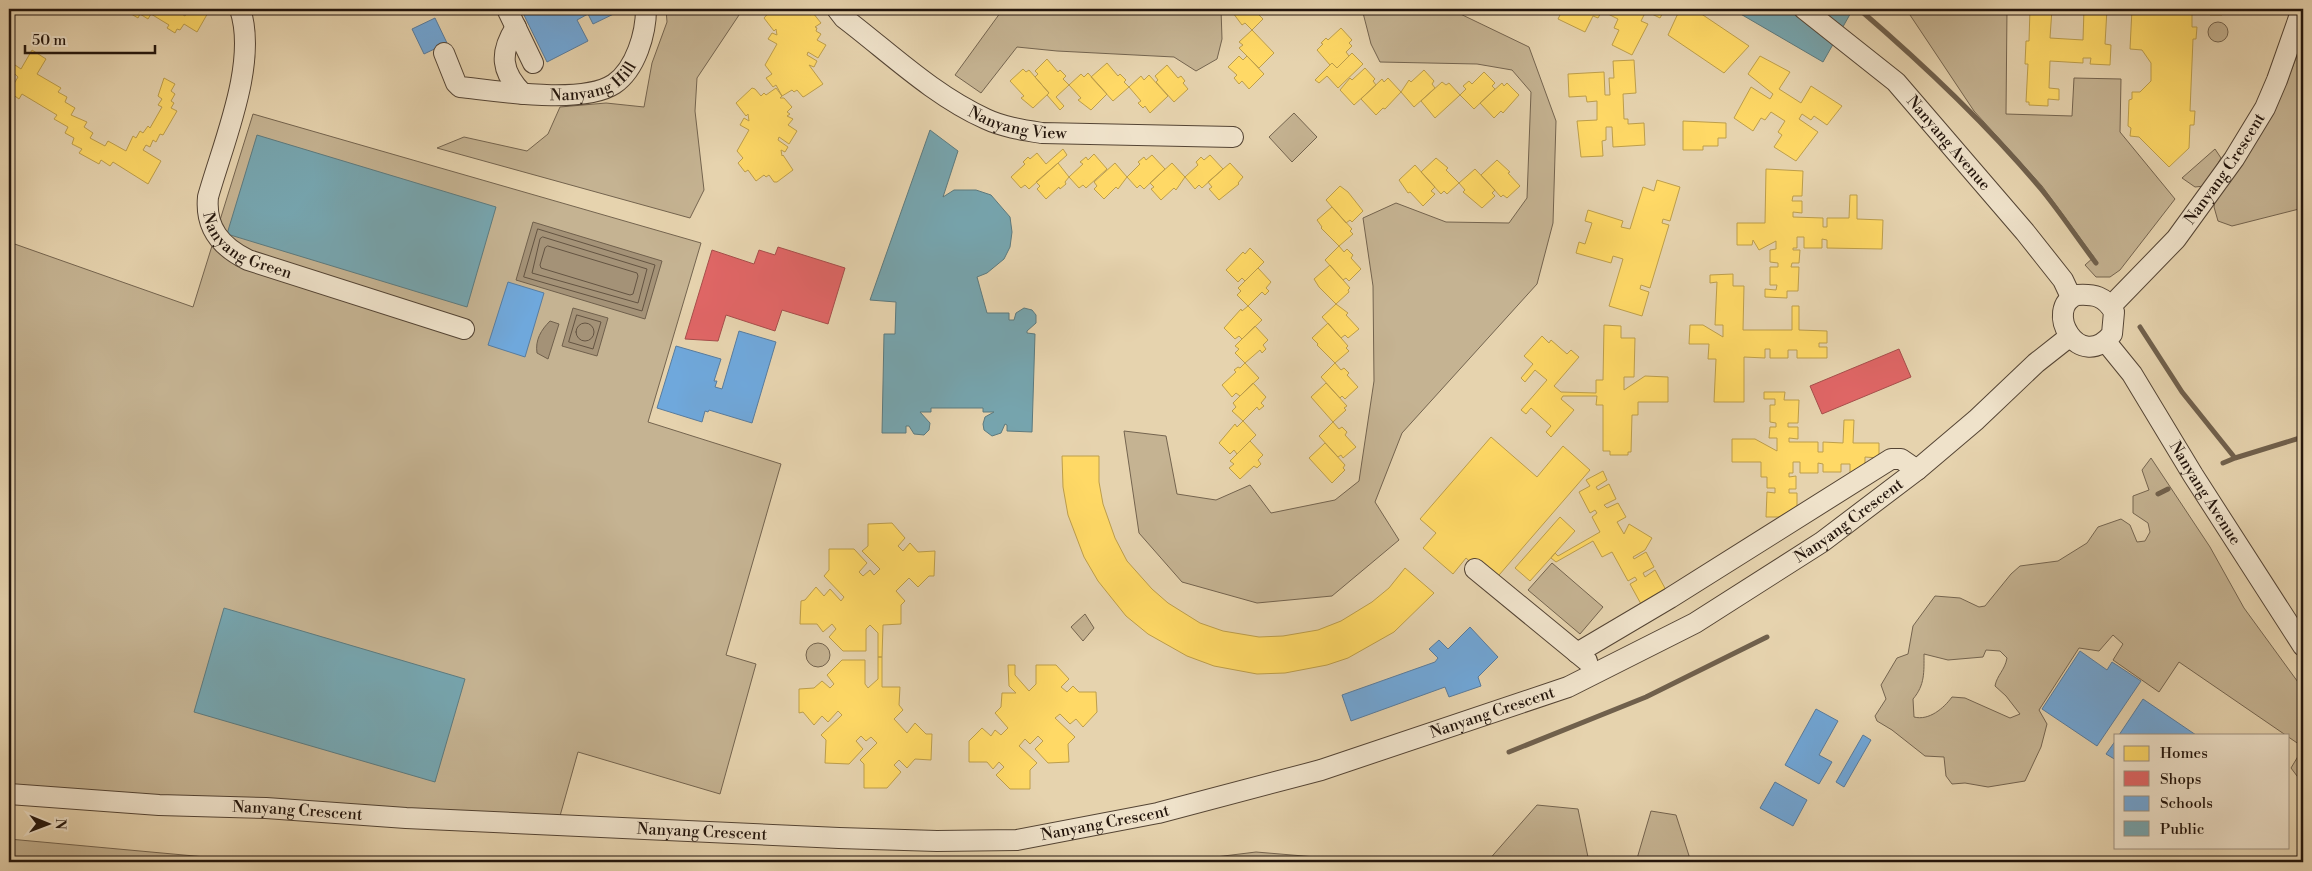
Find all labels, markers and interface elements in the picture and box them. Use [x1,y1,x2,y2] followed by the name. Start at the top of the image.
[25,22,155,54] scale bar
[32,31,66,50] text: 50 m
[550,58,641,105] street label: Nanyang Hill
[1902,91,1995,195] street label: Nanyang Avenue
[965,102,1068,144] street label: Nanyang View
[2180,109,2270,228] street label: Nanyang Crescent
[198,210,295,283] street label: Nanyang Green
[2165,438,2245,549] street label: Nanyang Avenue
[1790,474,1907,567] street label: Nanyang Crescent
[1427,682,1557,743] street label: Nanyang Crescent
[2114,734,2290,848] legend
[2160,744,2208,763] text: Homes
[2160,770,2201,789] text: Shops
[2160,794,2213,813] text: Schools
[232,797,364,825] street label: Nanyang Crescent
[22,798,72,848] north arrow
[1039,800,1172,845] street label: Nanyang Crescent
[51,819,69,830] text: N
[636,819,768,845] street label: Nanyang Crescent
[2160,820,2204,839] text: Public

